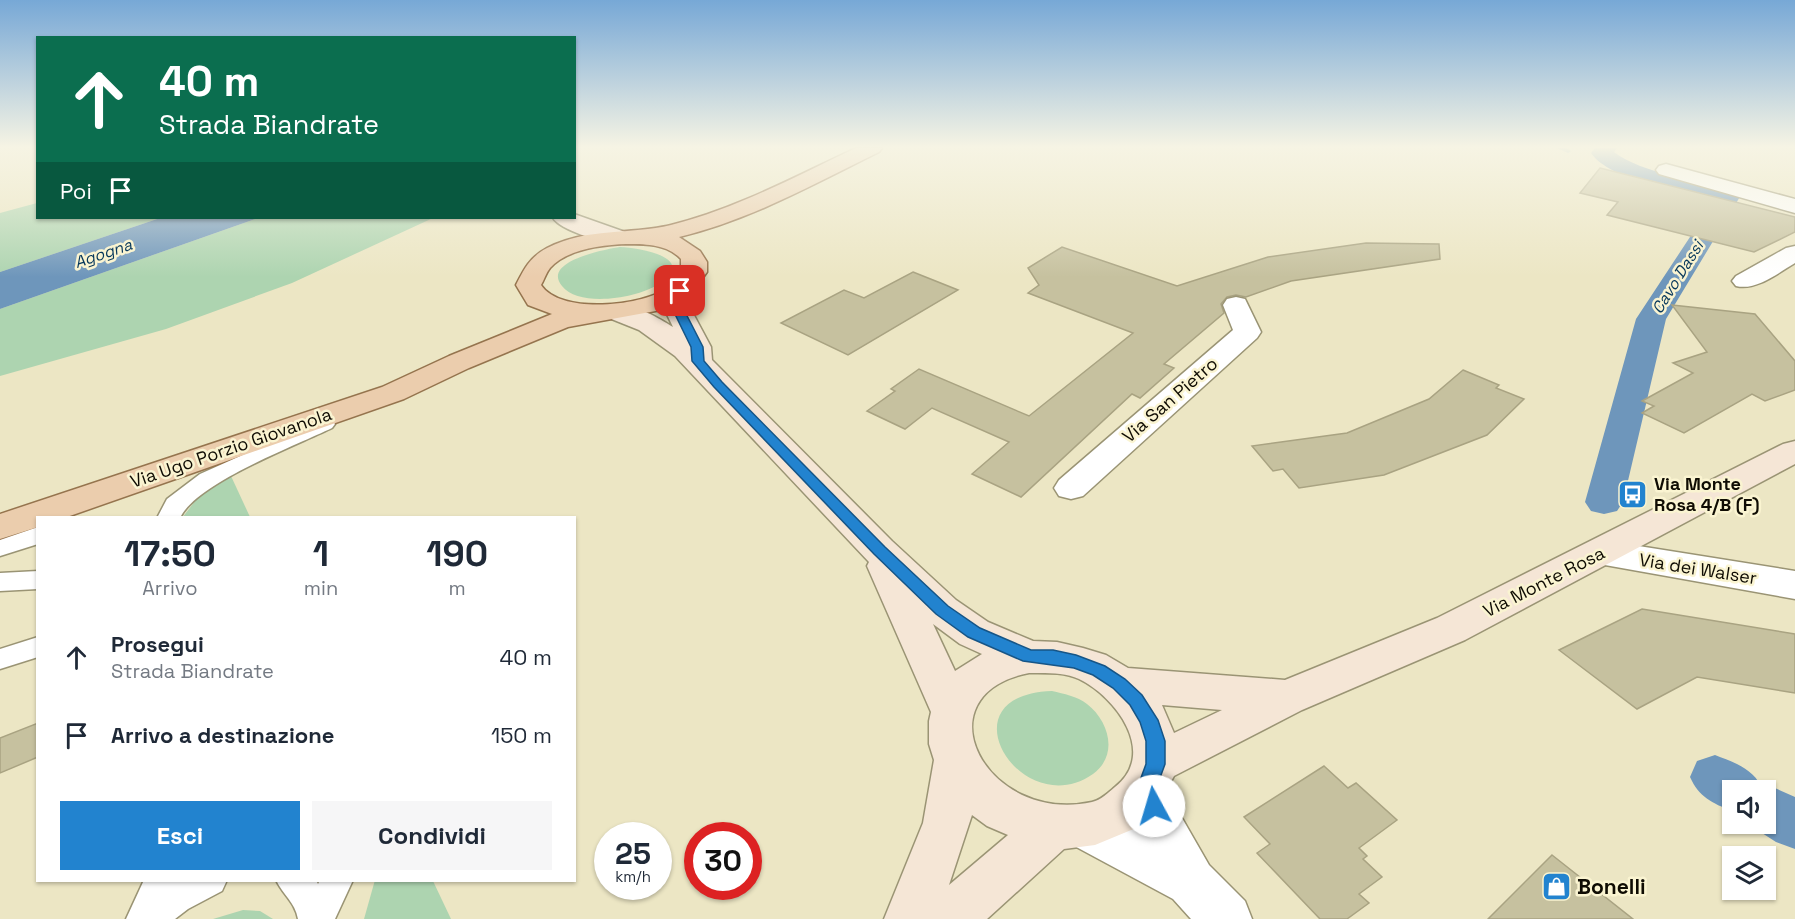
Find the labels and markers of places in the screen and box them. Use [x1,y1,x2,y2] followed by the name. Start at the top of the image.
[654,265,705,316] pin
[1654,472,1759,516] place label: Via Monte Rosa 4/B (F)
[1617,478,1649,510] bus stop icon: Via Monte Rosa 4/B (F)
[1540,871,1572,903] shop icon: Bonelli
[1577,873,1646,900] place label: Bonelli

